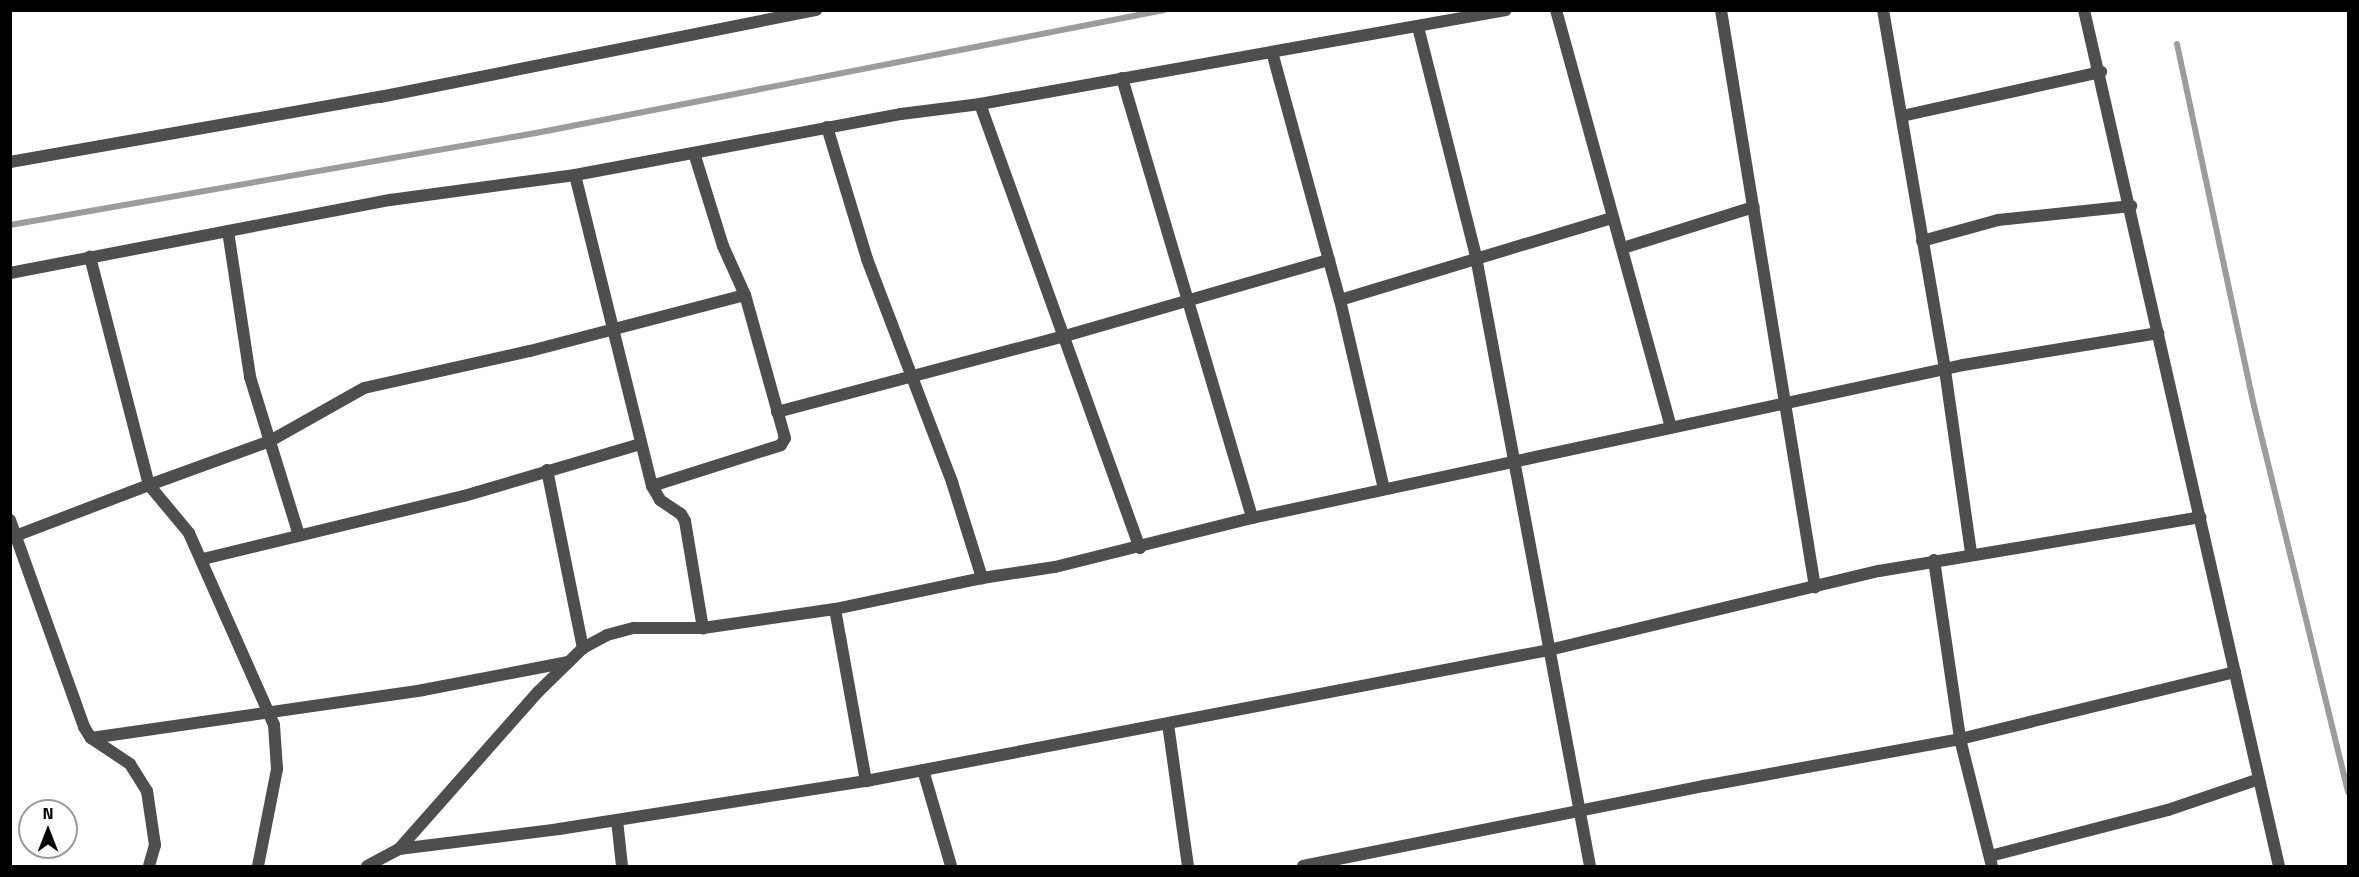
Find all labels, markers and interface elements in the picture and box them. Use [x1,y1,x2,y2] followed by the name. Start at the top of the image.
[18,799,78,859] north arrow
[42,801,54,825] text: N

